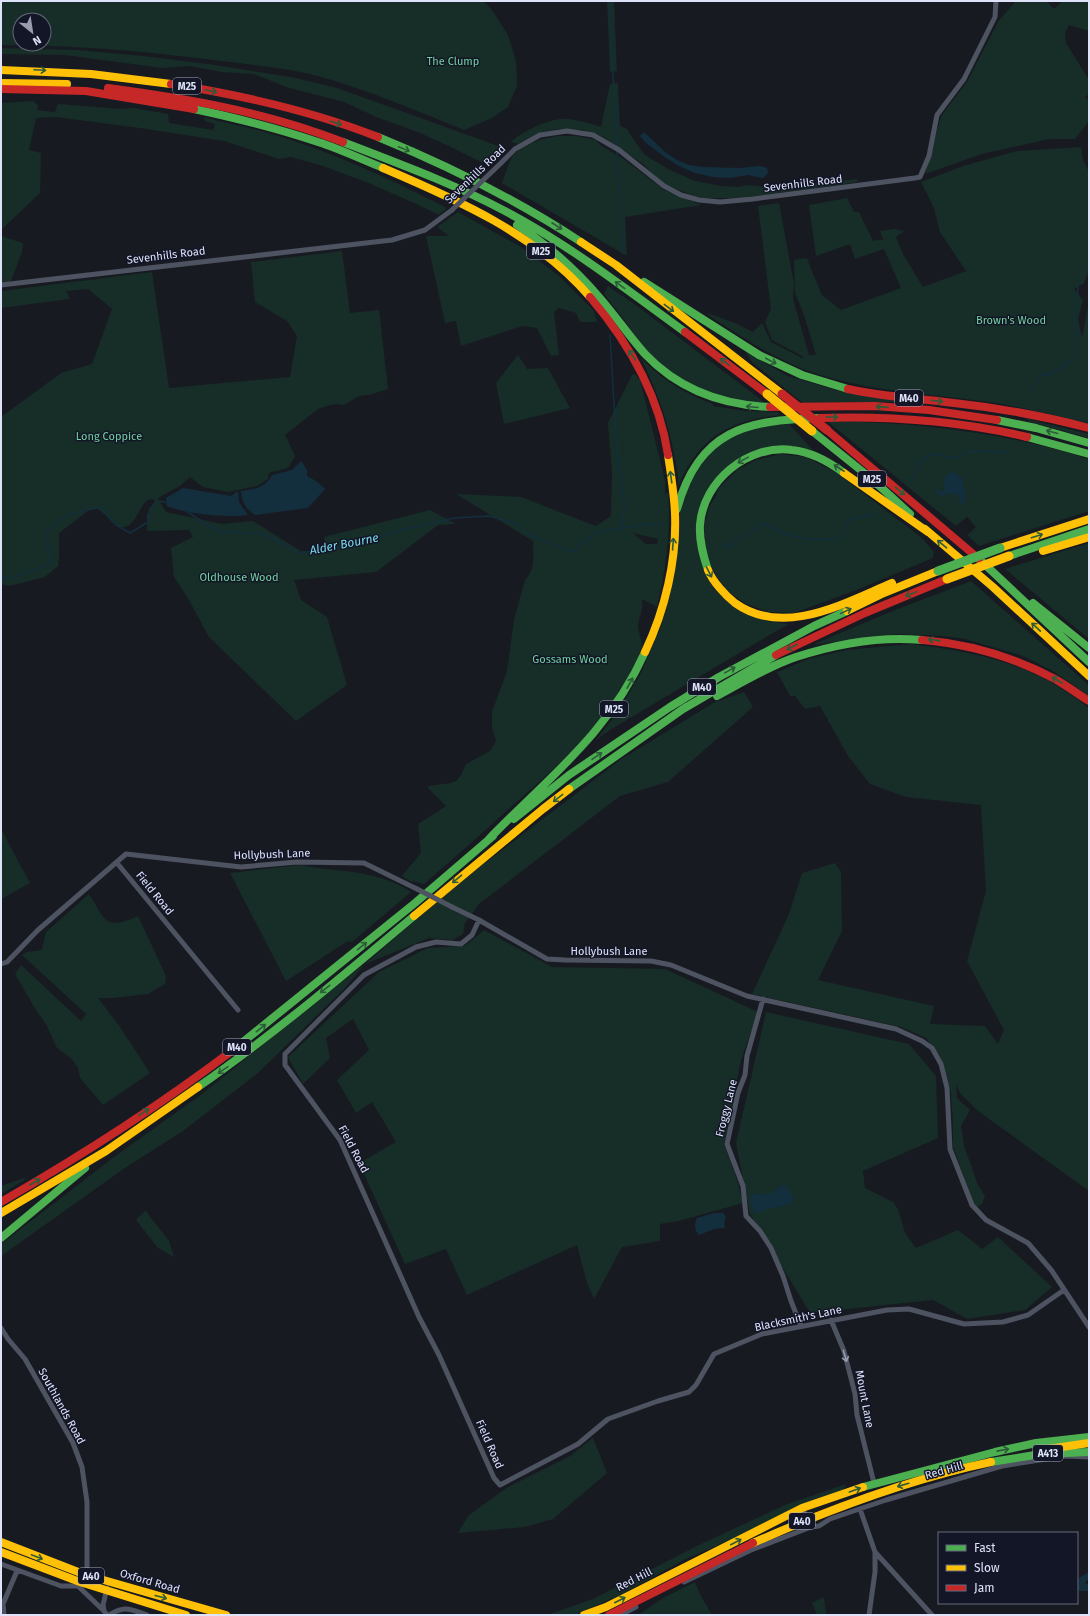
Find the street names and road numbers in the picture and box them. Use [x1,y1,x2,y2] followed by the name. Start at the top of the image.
[173,78,201,94] road number: M25
[442,142,508,207] street label: Sevenhills Road
[763,172,843,195] street label: Sevenhills Road
[527,243,555,259] road number: M25
[126,244,206,267] street label: Sevenhills Road
[895,390,923,406] road number: M40
[858,471,886,487] road number: M25
[688,679,716,695] road number: M40
[600,701,628,717] road number: M25
[233,847,311,862] street label: Hollybush Lane
[133,869,176,918] street label: Field Road
[571,945,647,958] street label: Hollybush Lane
[223,1039,251,1055] road number: M40
[713,1078,740,1138] street label: Froggy Lane
[336,1123,372,1175] street label: Field Road
[753,1303,843,1334] street label: Blacksmith's Lane
[35,1366,88,1446] street label: Southlands Road
[853,1369,876,1429] street label: Mount Lane
[473,1418,506,1471] street label: Field Road
[1033,1445,1063,1461] road number: A413
[924,1459,965,1482] street label: Red Hill
[789,1513,815,1529] road number: A40
[614,1565,655,1594] street label: Red Hill
[118,1567,181,1596] street label: Oxford Road
[78,1568,104,1584] road number: A40

